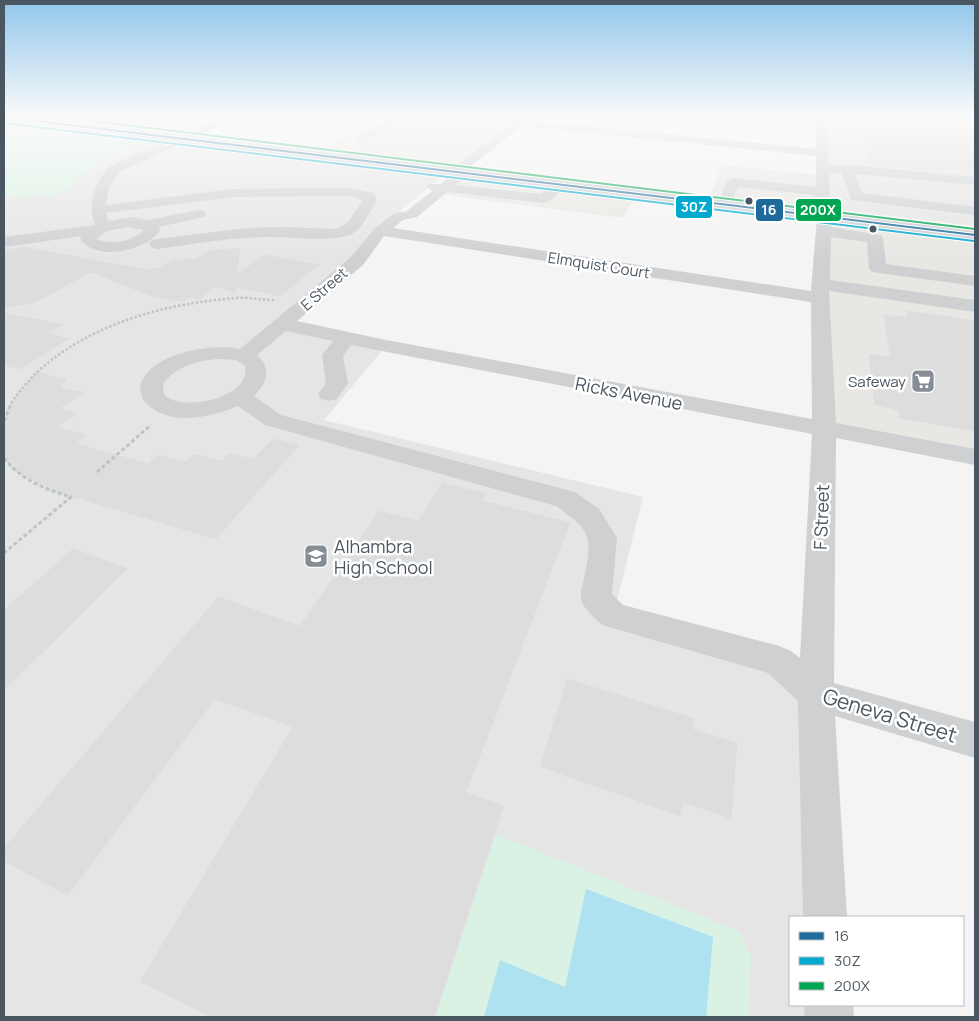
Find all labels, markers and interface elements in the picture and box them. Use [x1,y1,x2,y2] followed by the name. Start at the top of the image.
[675,195,713,219] line badge: 30Z
[744,196,754,206] unlabelled marker
[681,197,707,216] text: 30Z
[755,198,784,222] line badge: 16
[795,198,842,222] line badge: 200X
[762,200,776,219] text: 16
[800,200,837,219] text: 200X
[868,224,878,234] unlabelled marker
[547,247,651,283] street label: Elmquist Court
[296,263,352,315] street label: E Street
[910,368,936,394] supermarket icon: Safeway
[573,371,685,415] street label: Ricks Avenue
[848,371,906,392] place label: Safeway
[808,484,834,550] street label: F Street
[334,534,433,579] place label: Alhambra High School
[303,543,329,569] school or university icon: Alhambra High School
[820,681,960,749] street label: Geneva Street
[789,916,964,1006] legend
[834,925,849,946] text: 16
[834,950,861,971] text: 30Z
[834,975,870,996] text: 200X

